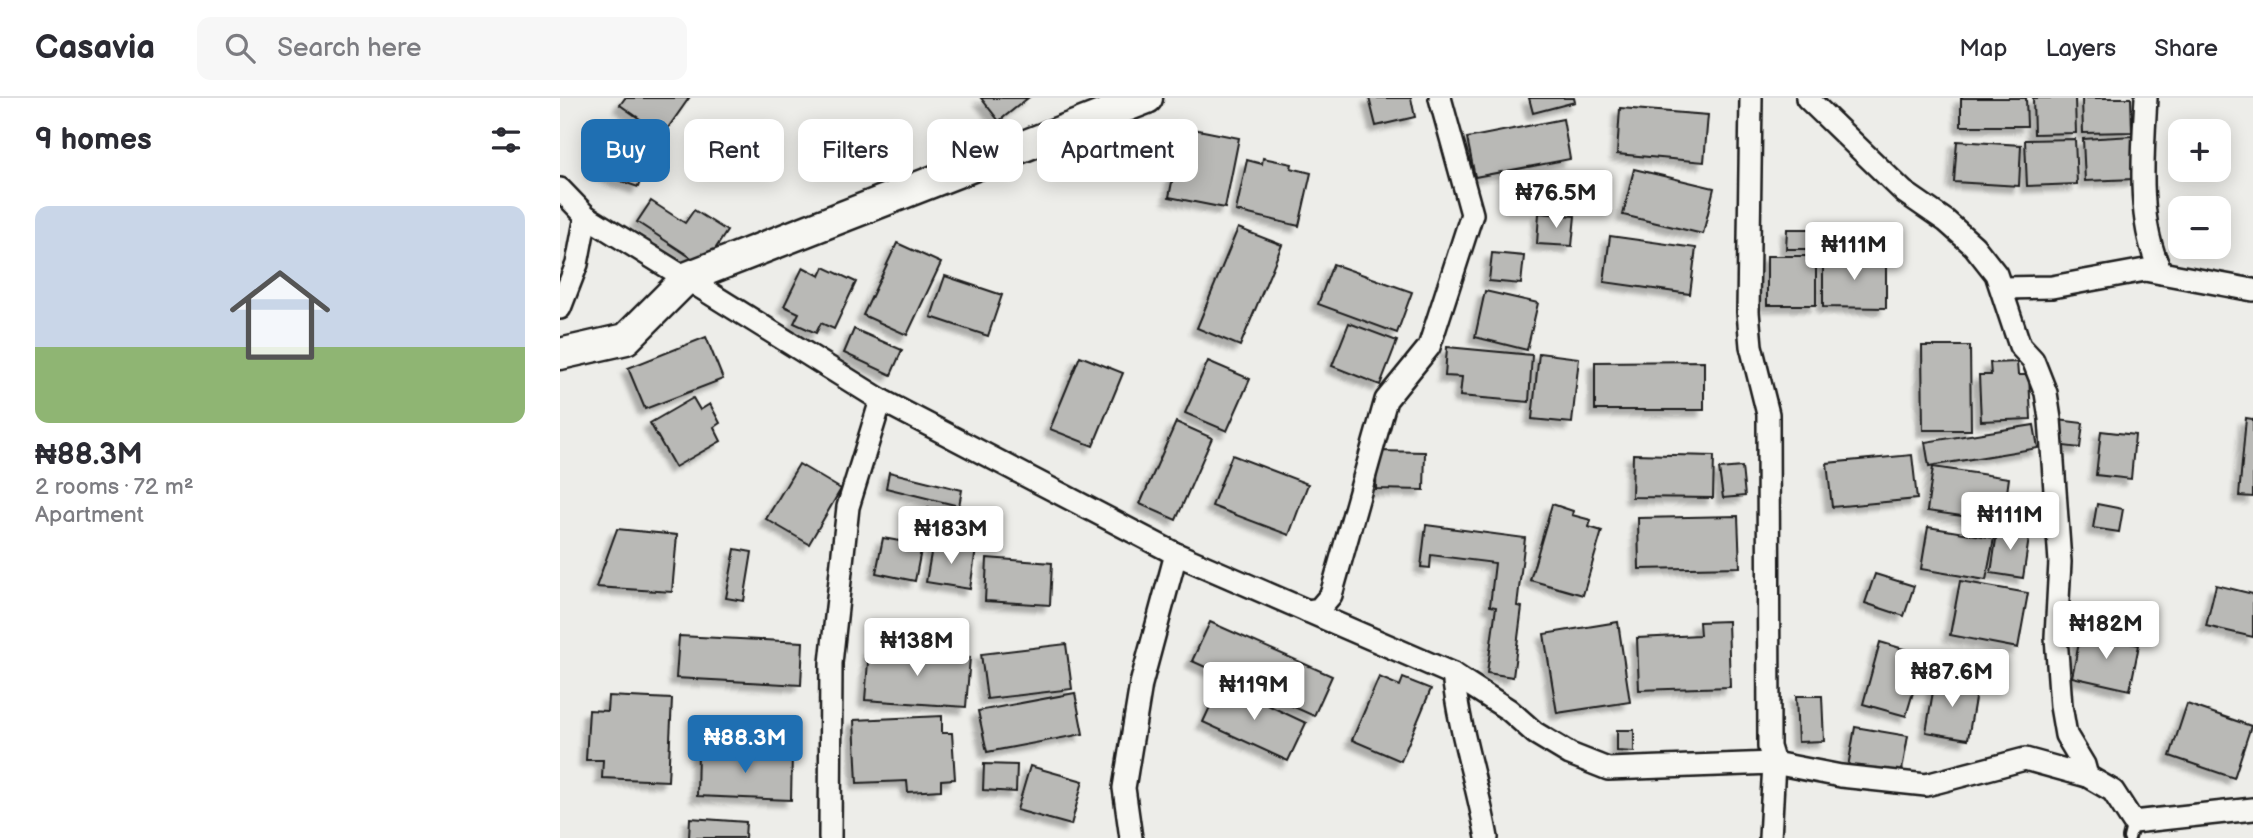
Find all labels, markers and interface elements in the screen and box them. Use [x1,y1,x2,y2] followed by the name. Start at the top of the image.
[197,17,687,80] search box
[35,28,155,68] text: Casavia
[221,29,259,67] icon: search
[277,33,421,64] text: Search here
[1959,34,2007,63] text: Map
[2045,34,2116,63] text: Layers
[2154,34,2218,63] text: Share
[581,119,670,182] chip: Buy
[684,119,784,182] chip: Rent
[798,119,913,182] chip: Filters
[927,119,1023,182] chip: New
[1037,119,1198,182] chip: Apartment
[2168,119,2231,259] map controls
[2168,119,2231,182] button: +
[487,121,525,159] icon: filters
[35,122,152,158] text: 9 homes
[1499,170,1613,230] pin: ₦76.5M
[1515,179,1597,207] text: ₦76.5M
[2168,196,2231,259] button: −
[1805,222,1903,282] pin: ₦111M
[1821,231,1887,259] text: ₦111M
[217,252,343,378] icon: home
[35,437,143,473] text: ₦88.3M
[35,473,194,501] text: 2 rooms · 72 m²
[1961,492,2059,552] pin: ₦111M
[35,501,144,529] text: Apartment
[1977,501,2043,529] text: ₦111M
[902,506,1000,566] pin: ₦183M
[914,515,988,543] text: ₦183M
[2057,602,2155,661] pin: ₦182M
[2069,610,2143,638] text: ₦182M
[868,618,966,678] pin: ₦138M
[880,627,954,655] text: ₦138M
[1895,650,2009,709] pin: ₦87.6M
[1911,658,1993,686] text: ₦87.6M
[1205,662,1303,722] pin: ₦119M
[1219,671,1289,699] text: ₦119M
[688,716,802,775] pin: ₦88.3M
[704,724,786,752] text: ₦88.3M

